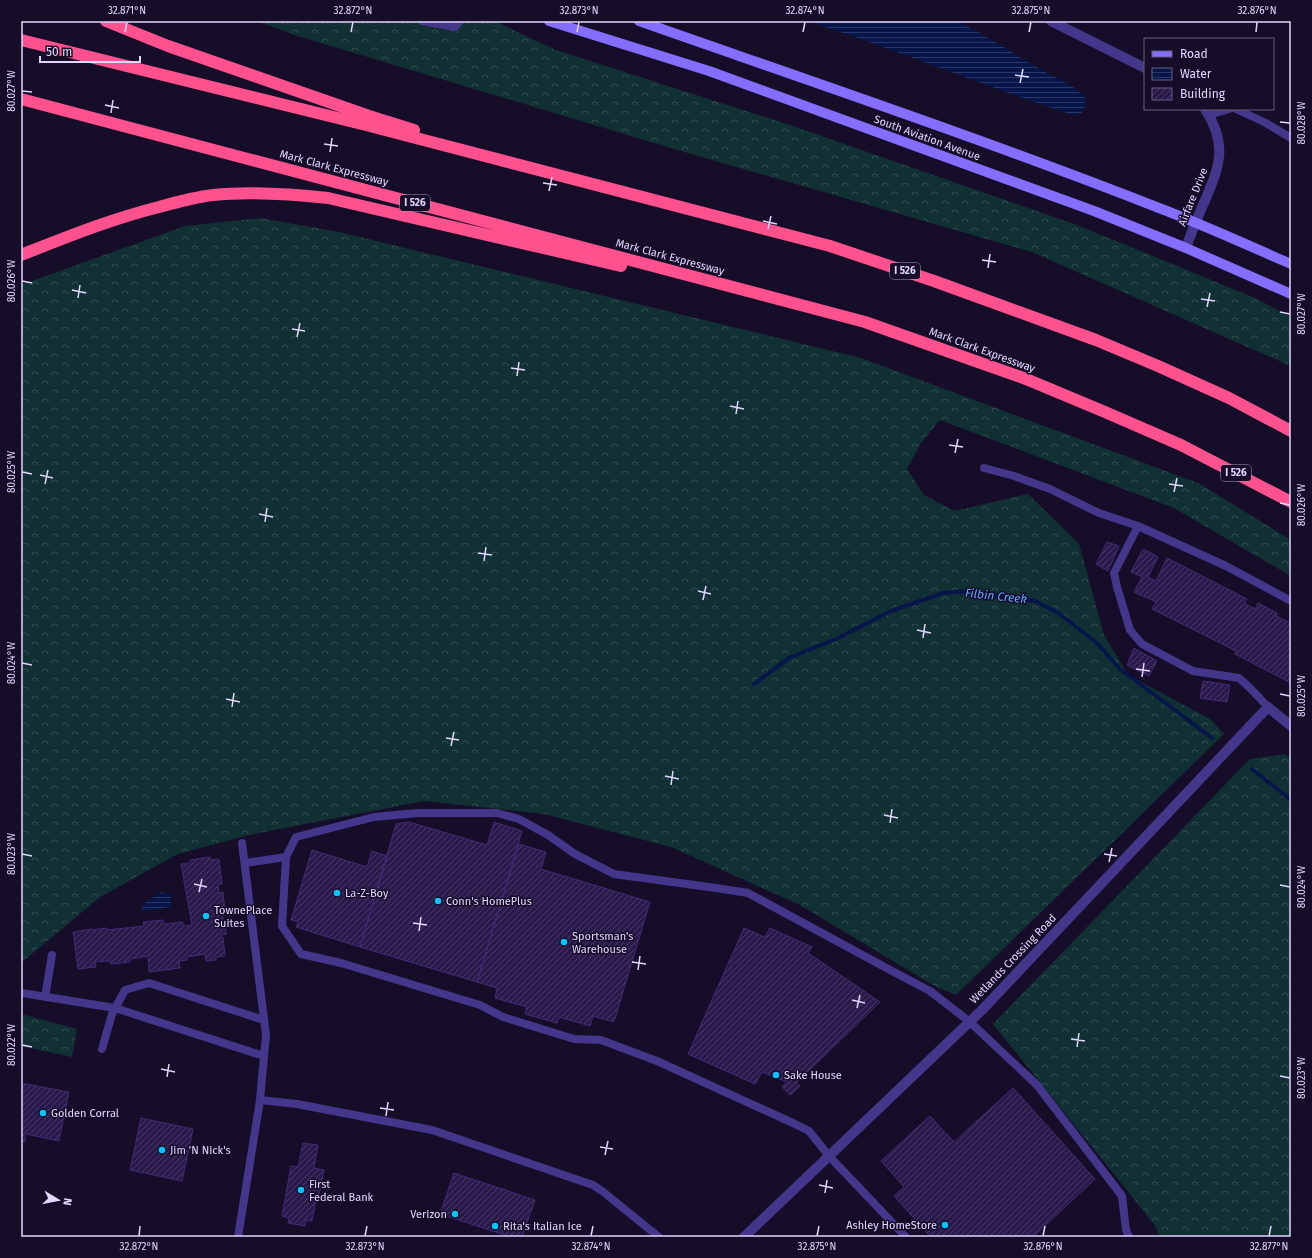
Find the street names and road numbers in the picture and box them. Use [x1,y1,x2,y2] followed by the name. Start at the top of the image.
[872,113,982,163] street label: South Aviation Avenue
[278,147,390,189] street label: Mark Clark Expressway
[1175,166,1211,228] street label: Airfare Drive
[400,195,430,211] road number: I 526
[614,236,726,278] street label: Mark Clark Expressway
[890,263,920,279] road number: I 526
[927,325,1037,375] street label: Mark Clark Expressway
[1221,465,1251,481] road number: I 526
[967,912,1059,1006] street label: Wetlands Crossing Road

